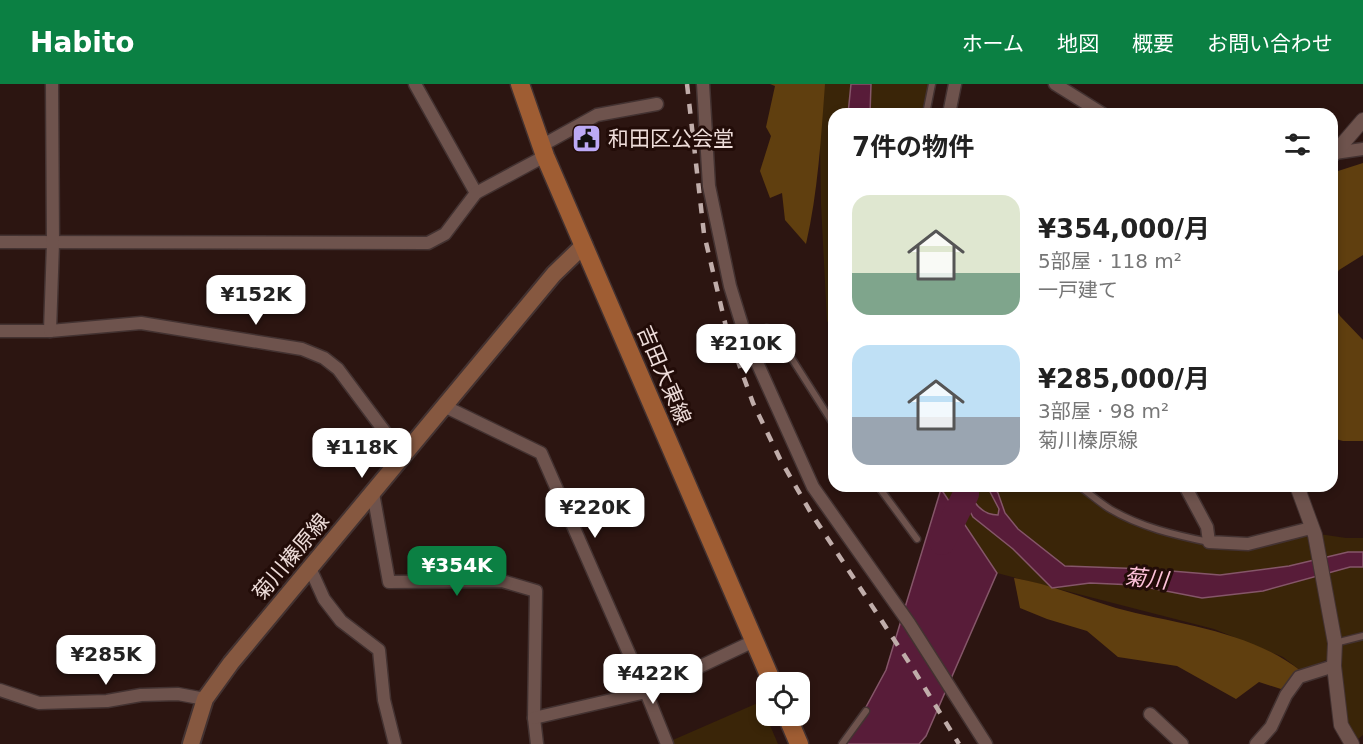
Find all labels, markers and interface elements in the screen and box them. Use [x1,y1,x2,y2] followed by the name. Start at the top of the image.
[30,26,135,59] text: Habito
[962,32,1024,56] text: ホーム
[1057,32,1099,56] text: 地図
[1132,32,1174,56] text: 概要
[1207,32,1333,56] text: お問い合わせ
[571,123,603,155] public building icon: 和田区公会堂
[608,127,734,151] place label: 和田区公会堂
[1281,128,1314,161] icon: filters
[852,132,974,162] text: 7件の物件
[1038,214,1210,244] text: ¥354,000/月
[900,219,972,291] icon: home
[1038,249,1182,273] text: 5部屋 · 118 m²
[214,275,298,326] pin: ¥152K
[1038,278,1118,302] text: 一戸建て
[220,282,292,306] text: ¥152K
[632,322,696,428] street label: 吉田大東線
[704,324,788,375] pin: ¥210K
[710,331,782,355] text: ¥210K
[1038,364,1210,394] text: ¥285,000/月
[900,369,972,441] icon: home
[1038,399,1169,423] text: 3部屋 · 98 m²
[320,428,404,479] pin: ¥118K
[1038,428,1138,452] text: 菊川榛原線
[326,435,398,459] text: ¥118K
[553,488,637,539] pin: ¥220K
[559,495,631,519] text: ¥220K
[248,509,334,605] street label: 菊川榛原線
[415,546,499,597] pin: ¥354K
[421,553,493,577] text: ¥354K
[1123,564,1171,593] water label: 菊川
[64,635,148,686] pin: ¥285K
[70,642,142,666] text: ¥285K
[611,654,695,705] pin: ¥422K
[617,661,689,685] text: ¥422K
[756,672,810,726] map controls
[756,672,810,726] button: locate

